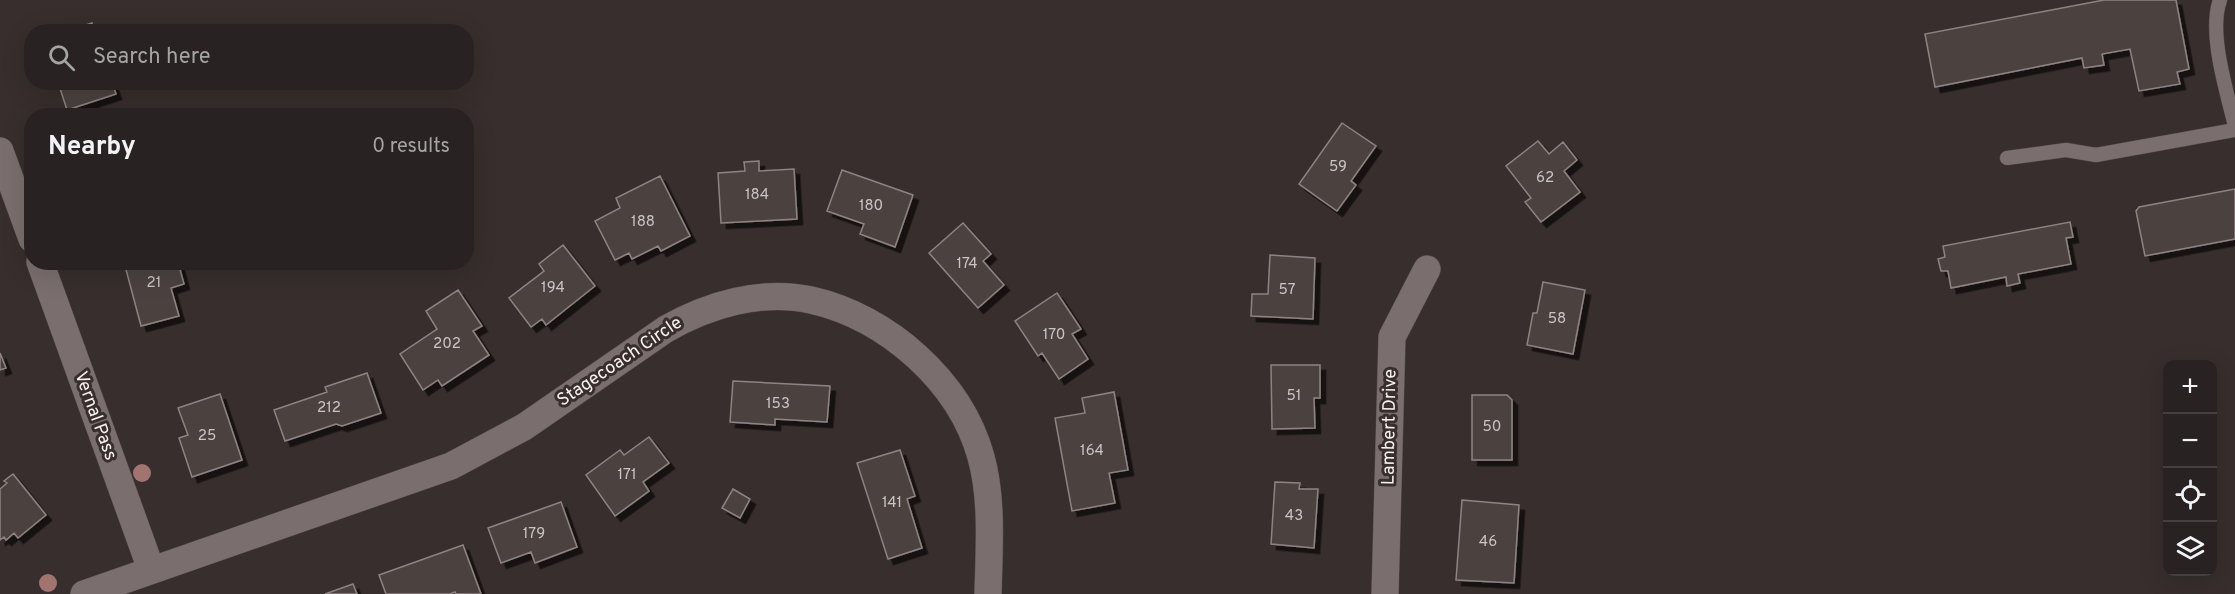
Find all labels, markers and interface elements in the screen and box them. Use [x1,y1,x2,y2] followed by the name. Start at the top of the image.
[24,24,474,90] search box
[45,41,78,74] icon: search
[93,44,211,71] text: Search here
[48,131,136,164] text: Nearby
[372,134,450,160] text: 0 results
[1329,158,1347,177] house number: 59
[1536,169,1554,188] house number: 62
[745,186,769,205] house number: 184
[859,197,883,216] house number: 180
[631,213,655,232] house number: 188
[956,255,978,274] house number: 174
[147,274,161,293] house number: 21
[541,279,565,298] house number: 194
[1279,281,1296,300] house number: 57
[1548,310,1566,329] house number: 58
[553,312,687,412] street label: Stagecoach Circle
[1043,326,1065,345] house number: 170
[433,335,461,354] house number: 202
[2163,360,2217,576] map controls
[2163,360,2217,414] button: +
[68,368,122,464] street label: Vernal Pass
[1377,369,1403,485] street label: Lambert Drive
[1287,387,1301,406] house number: 51
[766,395,790,414] house number: 153
[317,399,341,418] house number: 212
[2163,414,2217,468] button: −
[1483,418,1501,437] house number: 50
[198,427,216,446] house number: 25
[1080,442,1104,461] house number: 164
[617,466,637,485] house number: 171
[2163,468,2217,522] button: locate
[882,494,902,513] house number: 141
[1285,507,1303,526] house number: 43
[2163,522,2217,576] button: layers
[523,525,545,544] house number: 179
[1479,533,1497,552] house number: 46

